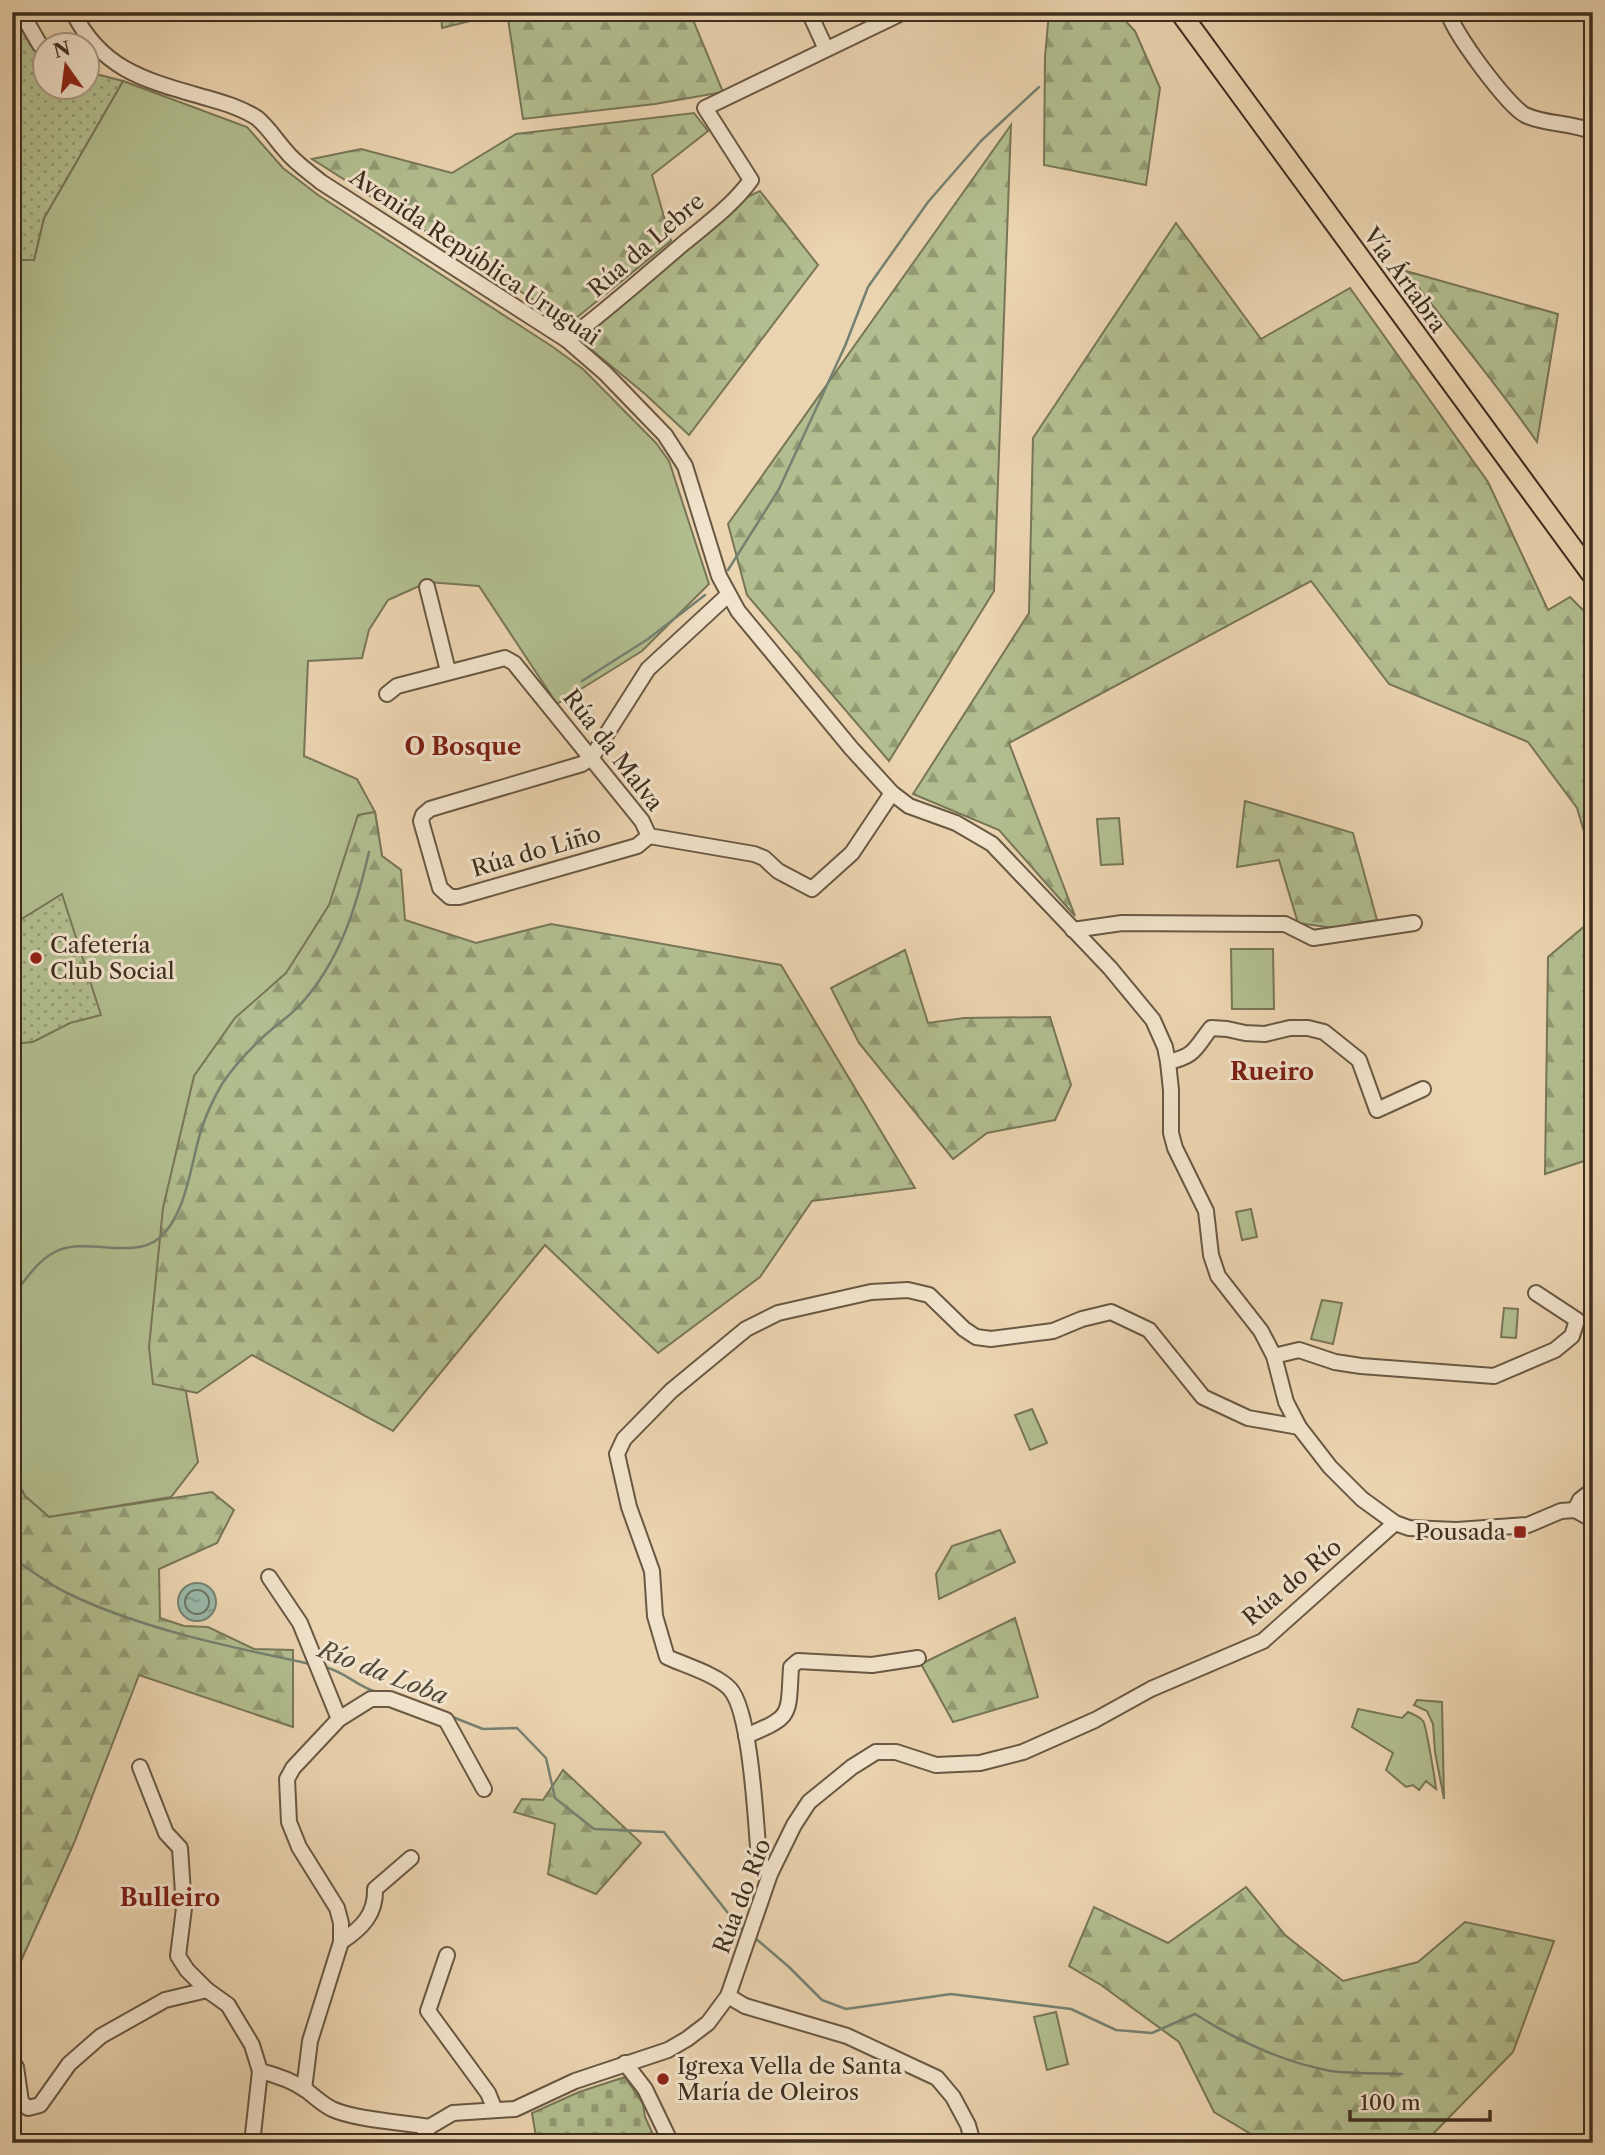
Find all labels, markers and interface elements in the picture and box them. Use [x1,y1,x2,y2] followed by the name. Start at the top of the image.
[32,32,102,102] north arrow
[51,37,73,63] text: N
[344,162,605,351] street label: Avenida República Uruguai
[582,187,710,303] street label: Rúa da Lebre
[1357,221,1453,339] street label: Vía Ártabra
[557,684,670,817] street label: Rúa da Malva
[405,732,521,761] district label: O Bosque
[468,819,604,883] street label: Rúa do Liño
[50,931,175,985] place label: Cafetería Club Social
[28,950,44,966] marker: Cafetería Club Social
[1230,1057,1314,1086] district label: Rueiro
[1415,1518,1507,1546] place label: Pousada
[1512,1524,1528,1540] marker: Pousada
[1237,1532,1347,1632] street label: Rúa do Río
[313,1634,452,1710] water label: Río da Loba
[707,1835,777,1957] street label: Rúa do Río
[120,1883,220,1912] district label: Bulleiro
[677,2052,903,2106] place label: Igrexa Vella de Santa María de Oleiros
[655,2071,671,2087] marker: Igrexa Vella de Santa María de Oleiros
[1350,2078,1490,2122] scale bar
[1360,2090,1421,2115] text: 100 m

